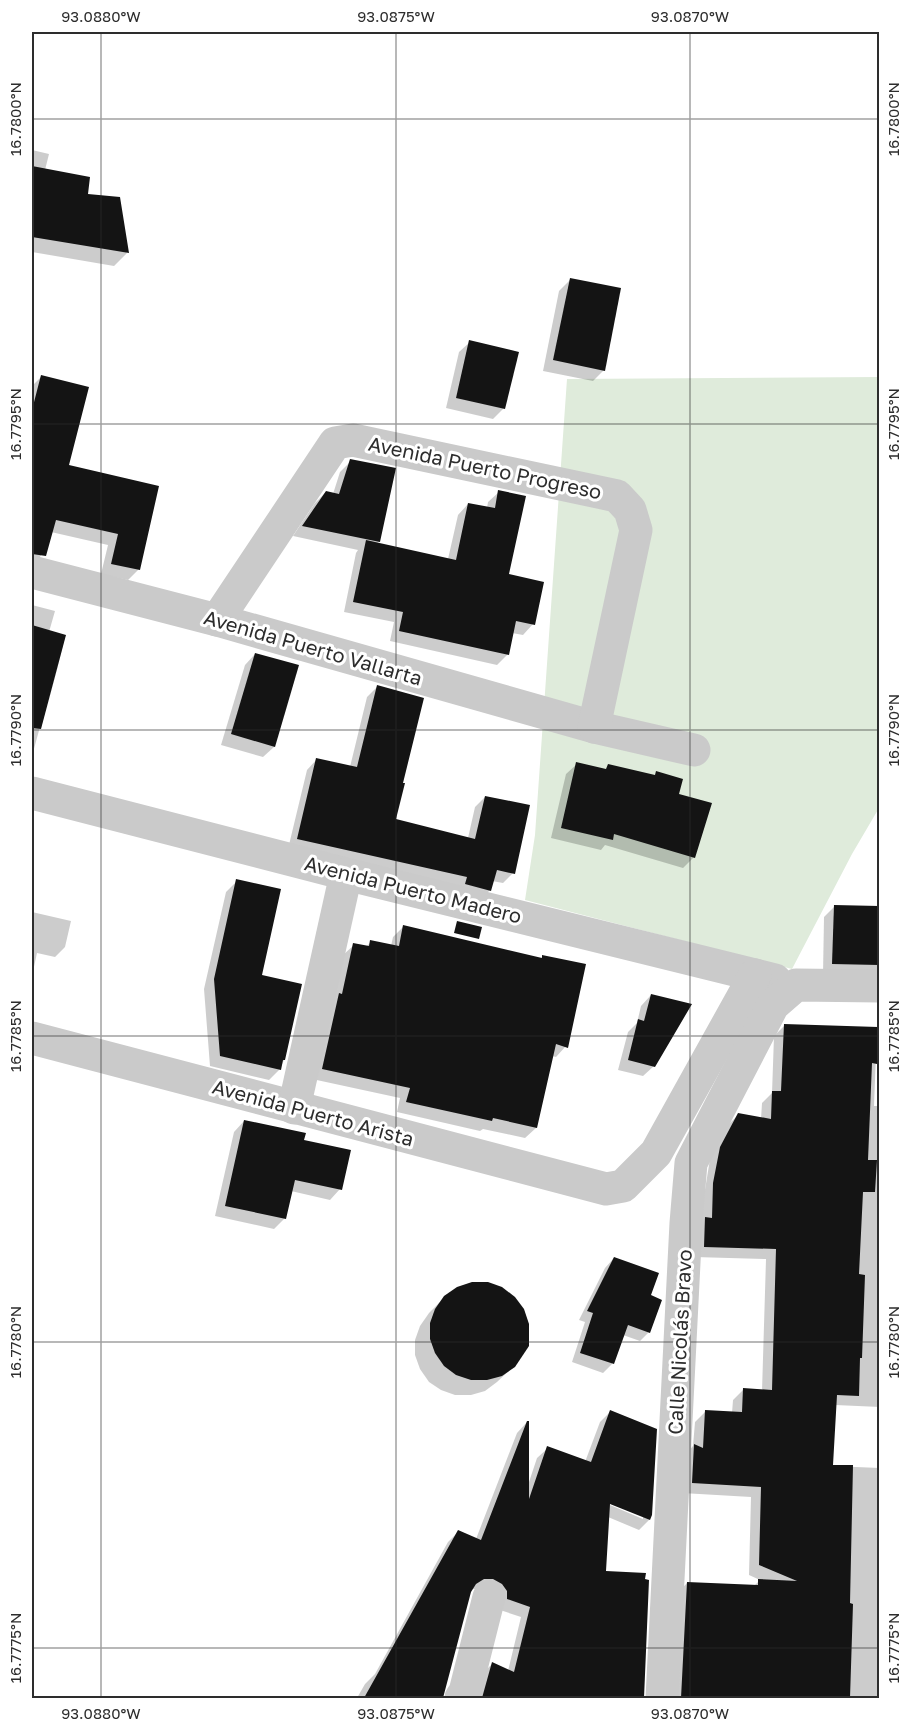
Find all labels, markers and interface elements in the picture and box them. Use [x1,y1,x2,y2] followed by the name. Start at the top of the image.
[61,7,141,25] text: 93.0880°W
[357,7,435,25] text: 93.0875°W
[651,7,729,25] text: 93.0870°W
[6,82,24,156] text: 16.7800°N
[884,82,902,156] text: 16.7800°N
[6,388,24,460] text: 16.7795°N
[884,388,902,460] text: 16.7795°N
[366,431,604,503] street label: Avenida Puerto Progreso
[201,604,425,690] street label: Avenida Puerto Vallarta
[6,694,24,766] text: 16.7790°N
[884,694,902,766] text: 16.7790°N
[302,850,524,928] street label: Avenida Puerto Madero
[6,1000,24,1072] text: 16.7785°N
[884,1000,902,1072] text: 16.7785°N
[210,1074,416,1150] street label: Avenida Puerto Arista
[662,1249,696,1435] street label: Calle Nicolás Bravo
[6,1306,24,1378] text: 16.7780°N
[884,1306,902,1378] text: 16.7780°N
[6,1613,24,1683] text: 16.7775°N
[884,1613,902,1683] text: 16.7775°N
[61,1704,141,1722] text: 93.0880°W
[357,1704,435,1722] text: 93.0875°W
[651,1704,729,1722] text: 93.0870°W

